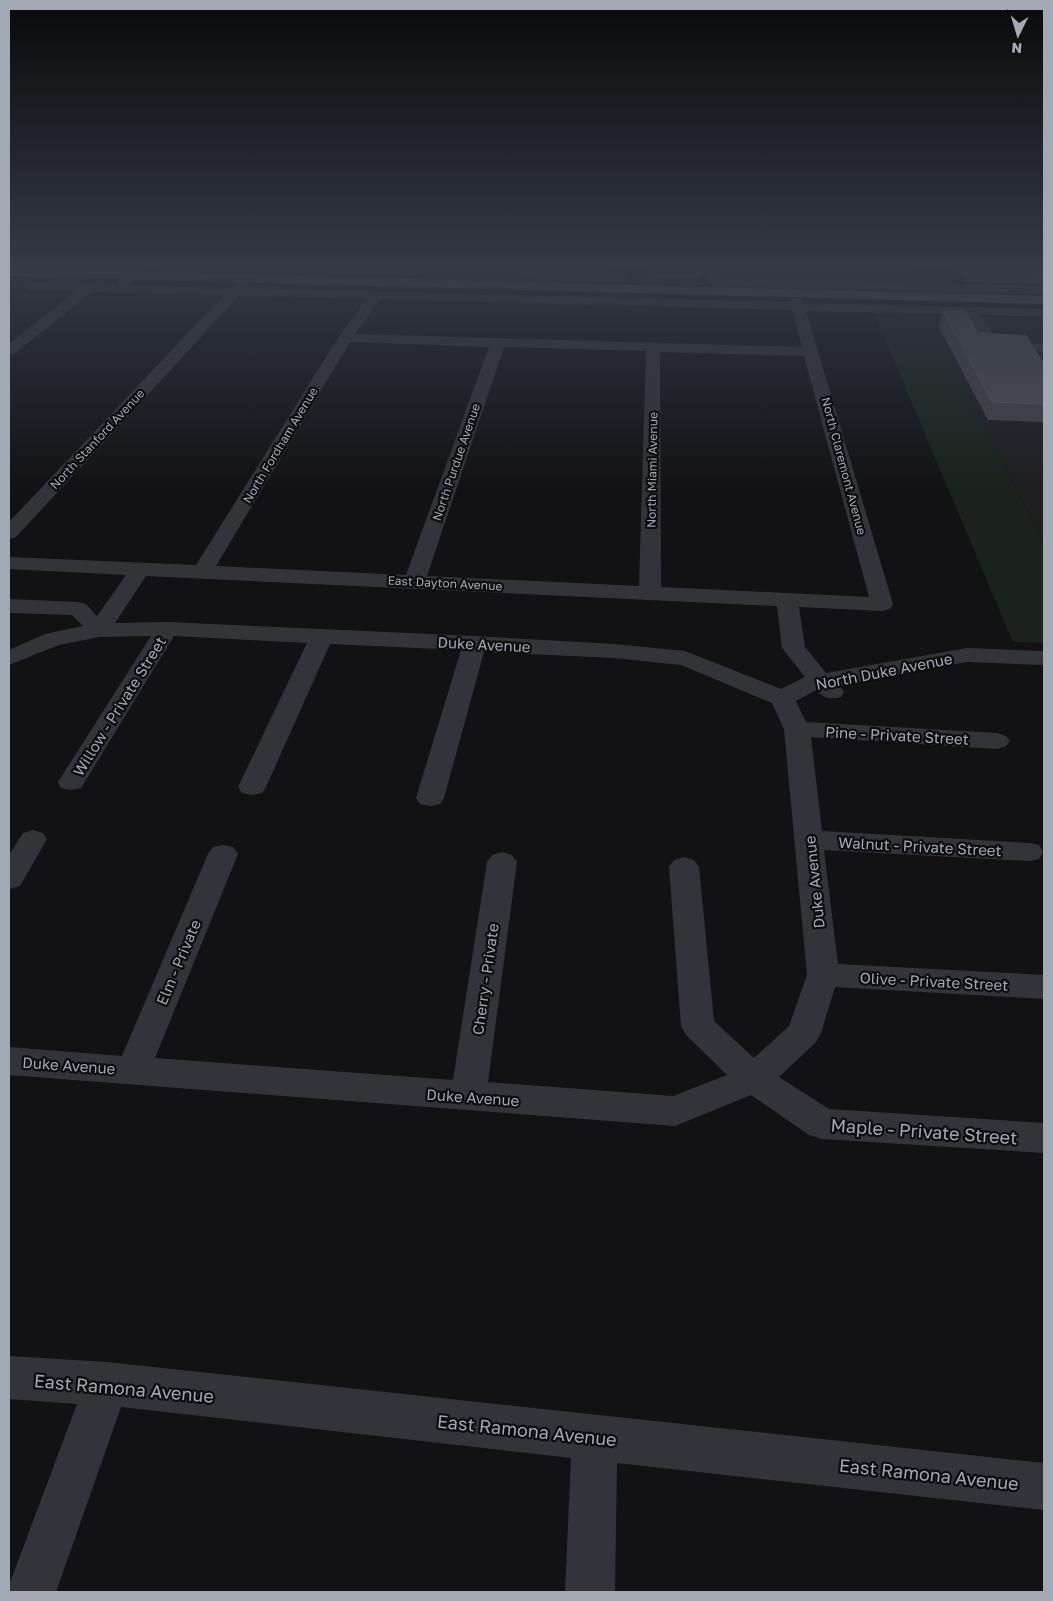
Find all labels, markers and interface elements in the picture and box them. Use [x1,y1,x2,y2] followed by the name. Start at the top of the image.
[993,10,1043,60] north arrow
[1011,40,1023,57] text: N
[239,384,321,506] street label: North Fordham Avenue
[47,386,147,492] street label: North Stanford Avenue
[818,395,870,537] street label: North Claremont Avenue
[429,401,483,523] street label: North Purdue Avenue
[643,412,661,528] street label: North Miami Avenue
[387,573,503,593] street label: East Dayton Avenue
[69,633,169,779] street label: Willow - Private Street
[437,633,531,655] street label: Duke Avenue
[814,649,954,693] street label: North Duke Avenue
[825,722,969,748] street label: Pine - Private Street
[838,833,1002,859] street label: Walnut - Private Street
[800,834,828,929] street label: Duke Avenue
[152,916,204,1007] street label: Elm - Private
[468,922,502,1036] street label: Cherry - Private
[859,968,1009,994] street label: Olive - Private Street
[22,1053,116,1077] street label: Duke Avenue
[426,1085,520,1109] street label: Duke Avenue
[830,1113,1018,1149] street label: Maple - Private Street
[33,1369,215,1407] street label: East Ramona Avenue
[436,1410,618,1450] street label: East Ramona Avenue
[838,1454,1020,1494] street label: East Ramona Avenue

